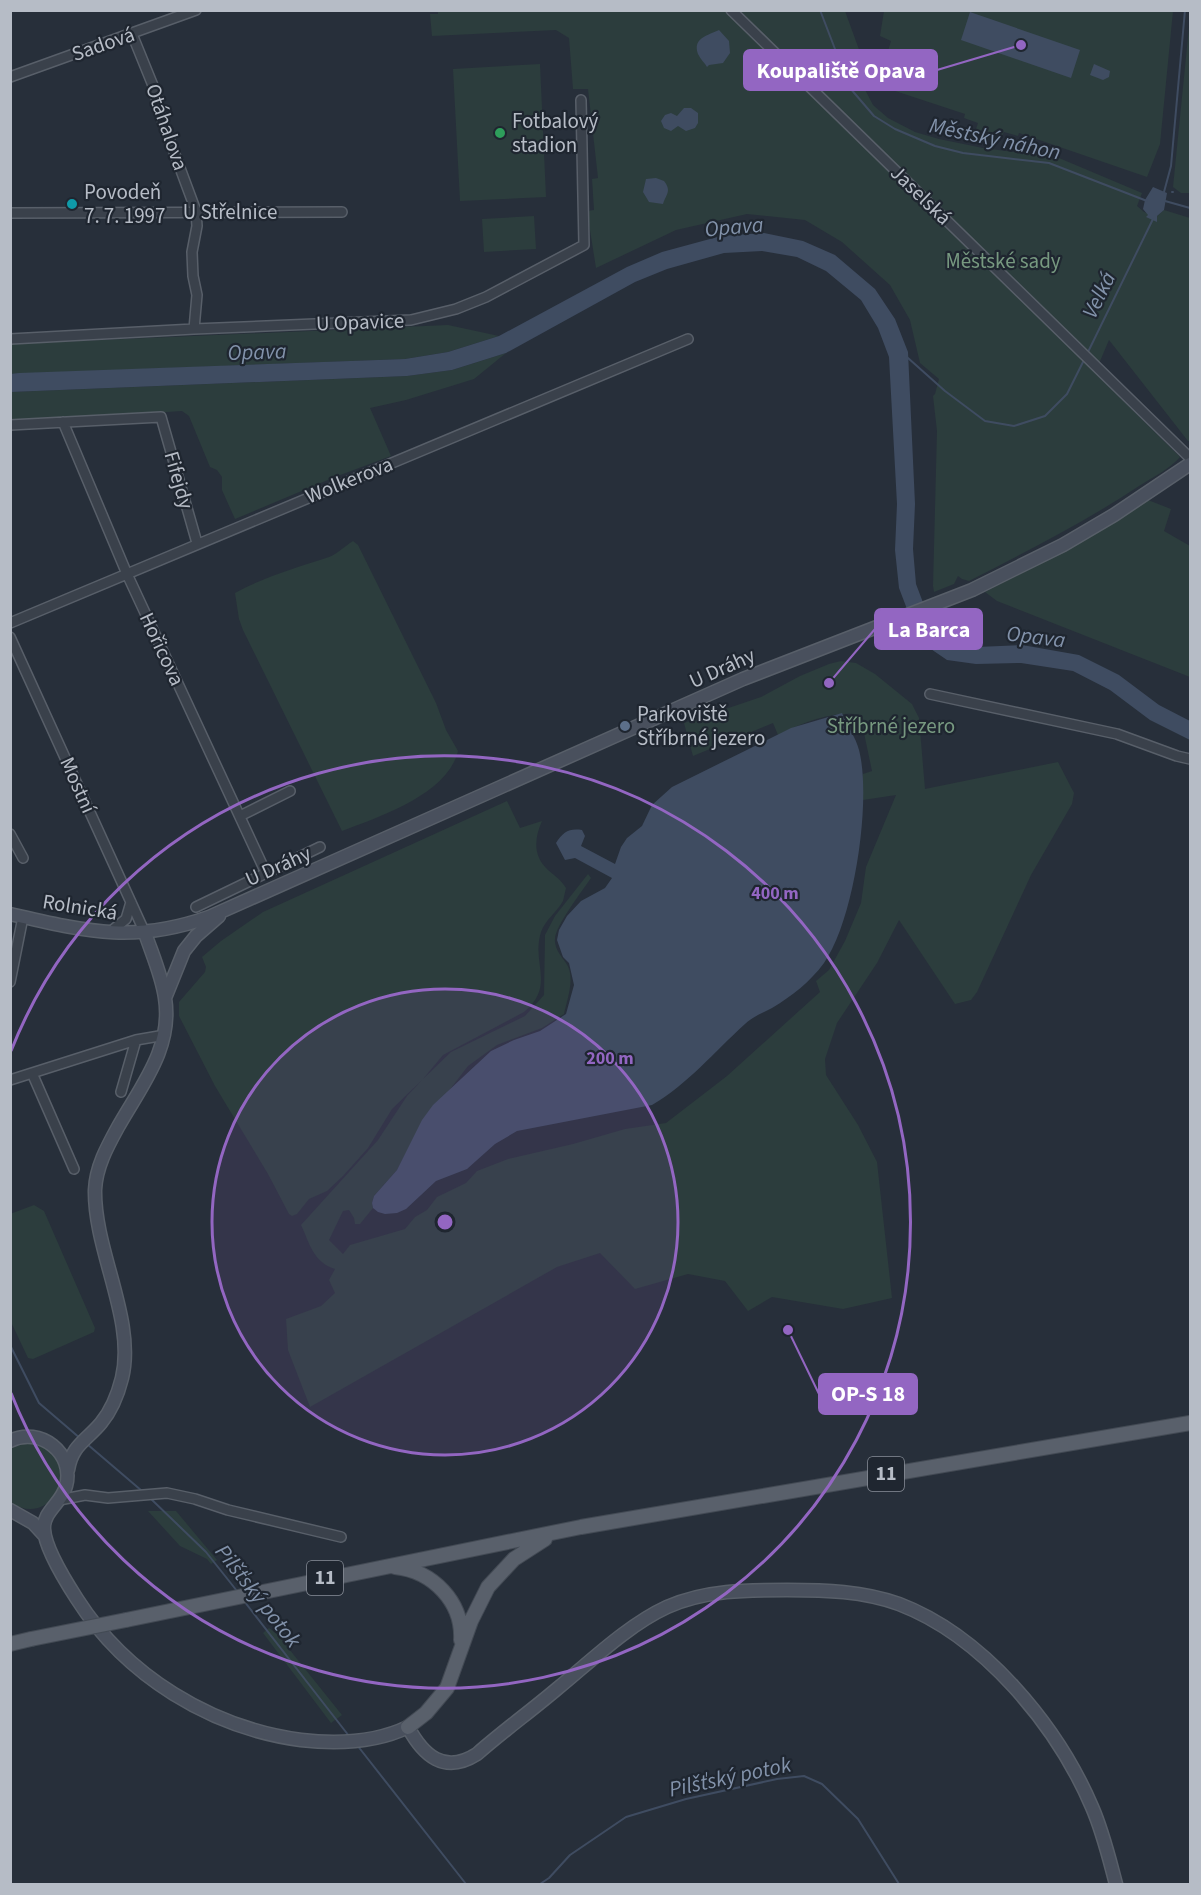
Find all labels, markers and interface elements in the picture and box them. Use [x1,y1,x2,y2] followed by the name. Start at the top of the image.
[68,19,138,69] street label: Sadová
[744,50,937,90] callout: Koupaliště Opava
[757,55,925,87] text: Koupaliště Opava
[138,80,196,174] street label: Otáhalova
[512,106,599,160] place label: Fotbalový stadion
[926,109,1064,169] water label: Městský náhon
[493,126,507,140] marker: Fotbalový stadion
[884,158,958,232] street label: Jaselská
[84,177,165,231] place label: Povodeň 7. 7. 1997
[65,197,79,211] marker: Povodeň 7. 7. 1997
[183,197,277,227] street label: U Střelnice
[703,208,765,246] water label: Opava
[945,246,1061,276] park label: Městské sady
[1074,266,1124,324] water label: Velká
[315,305,405,339] street label: U Opavice
[227,335,287,369] water label: Opava
[157,448,202,512] street label: Fifejdy
[301,449,397,511] street label: Wolkerova
[132,607,192,691] street label: Hořicova
[875,609,982,649] callout: La Barca
[888,614,970,646] text: La Barca
[1005,618,1067,657] water label: Opava
[684,640,760,696] street label: U Dráhy
[637,699,765,753] place label: Parkoviště Stříbrné jezero
[827,711,955,741] park label: Stříbrné jezero
[618,719,632,733] marker: Parkoviště Stříbrné jezero
[52,752,104,819] street label: Mostní
[240,838,316,894] street label: U Dráhy
[751,881,799,906] text: 400 m
[40,886,120,928] street label: Rolnická
[586,1046,634,1071] text: 200 m
[435,1212,455,1232] centre of rings
[819,1374,917,1414] callout: OP-S 18
[831,1378,905,1410] text: OP-S 18
[868,1457,904,1491] road number: 11
[207,1537,309,1655] water label: Pilšťský potok
[307,1561,343,1595] road number: 11
[666,1748,795,1806] water label: Pilšťský potok

